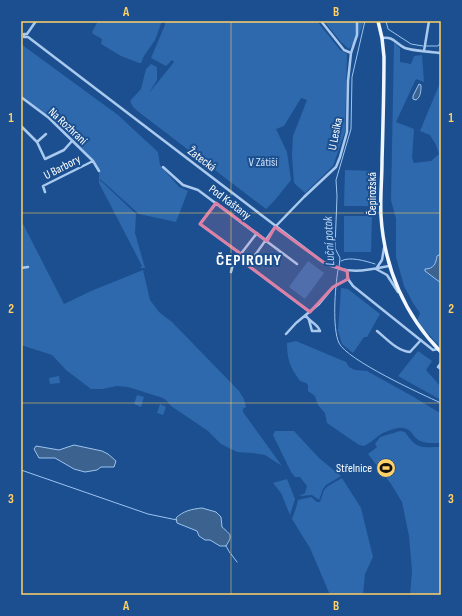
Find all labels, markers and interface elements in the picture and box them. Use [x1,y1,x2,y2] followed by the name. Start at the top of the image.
[122,4,130,20] text: A
[333,4,339,20] text: B
[45,105,91,149] street label: Na Rozhraní
[8,110,14,126] text: 1
[448,110,454,126] text: 1
[325,116,346,152] street label: U Lesíka
[184,144,219,175] street label: Žatecká
[41,152,84,183] street label: U Barbory
[248,155,278,170] park label: V Zátiší
[365,172,380,216] street label: Čepirožská
[206,182,254,223] street label: Pod Kaštany
[320,215,338,266] water label: Luční potok
[216,251,282,270] district label: ČEPIROHY
[8,301,14,317] text: 2
[448,301,454,317] text: 2
[375,457,397,479] sports icon: Střelnice
[336,461,372,476] place label: Střelnice
[8,491,14,507] text: 3
[448,491,454,507] text: 3
[122,598,130,614] text: A
[333,598,339,614] text: B

